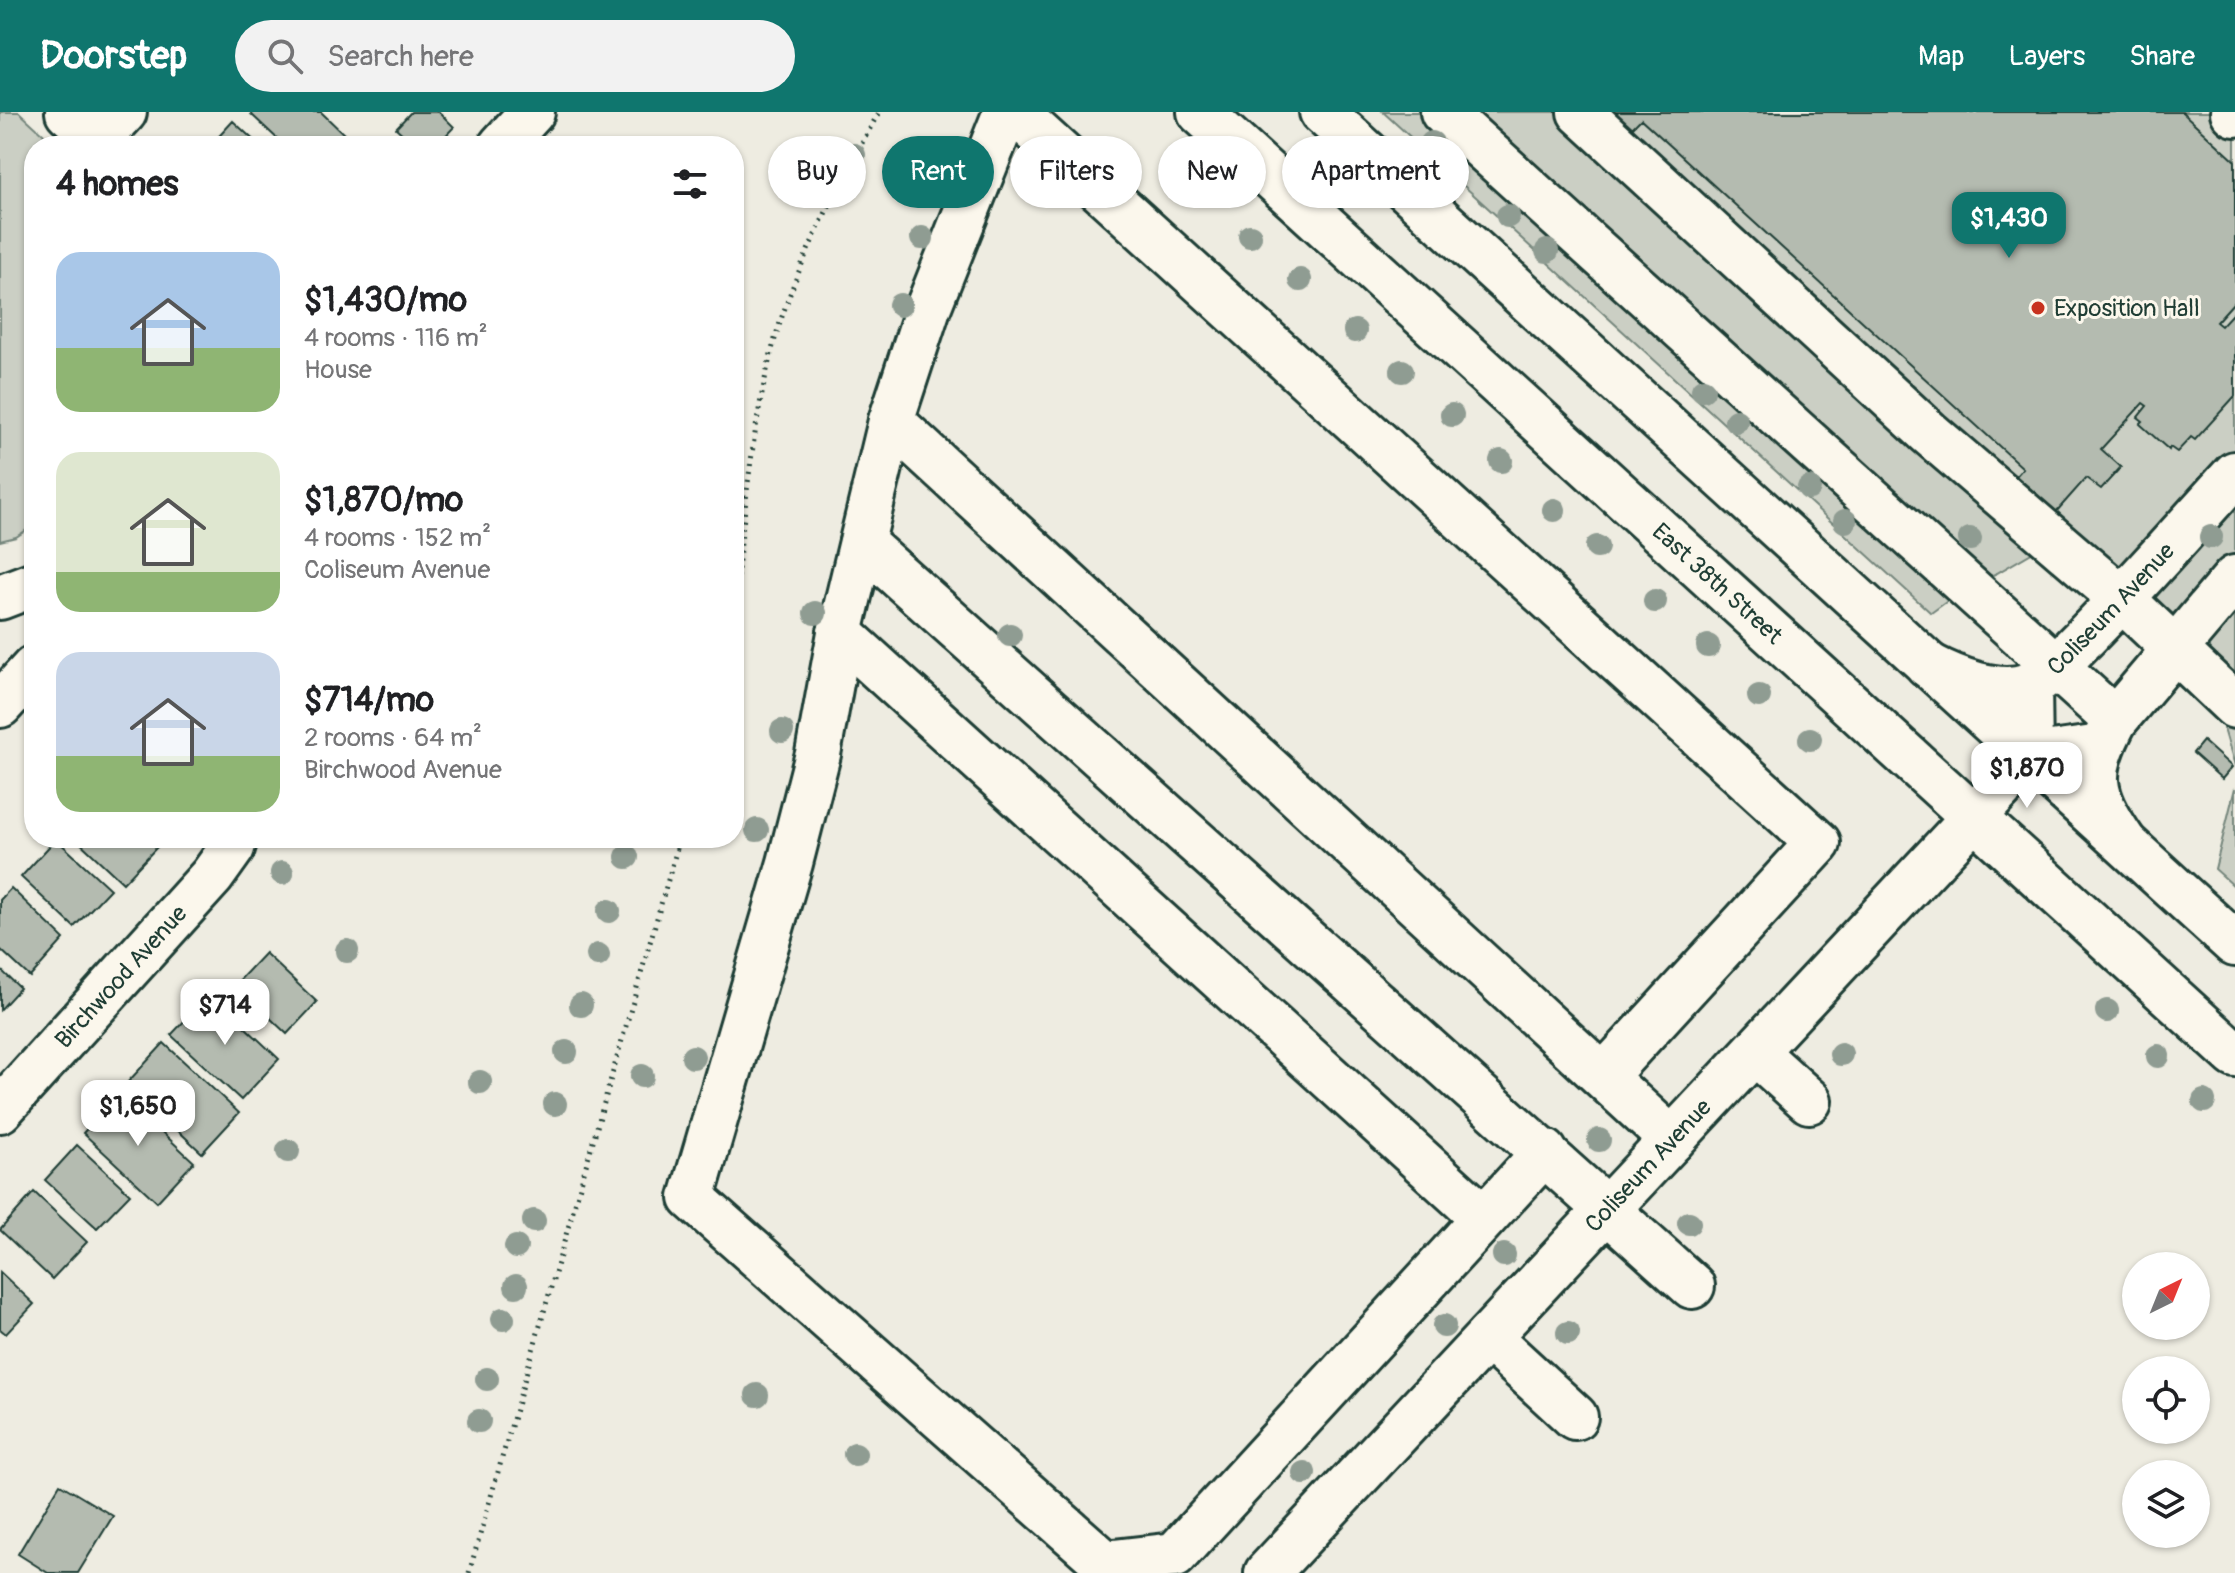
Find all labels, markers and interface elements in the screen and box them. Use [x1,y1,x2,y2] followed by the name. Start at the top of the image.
[235,20,795,92] search box
[40,32,187,80] text: Doorstep
[263,34,307,78] icon: search
[327,38,474,75] text: Search here
[1918,39,1964,74] text: Map
[2008,39,2085,74] text: Layers
[2129,39,2195,74] text: Share
[768,136,866,208] chip: Buy
[882,136,994,208] chip: Rent
[1010,136,1142,208] chip: Filters
[1158,136,1266,208] chip: New
[1282,136,1469,208] chip: Apartment
[668,162,712,206] icon: filters
[56,163,178,206] text: 4 homes
[1944,192,2074,260] pin: $1,430
[1970,202,2048,234] text: $1,430
[304,279,467,322] text: $1,430/mo
[120,284,216,380] icon: home
[2054,294,2200,323] place label: Exposition Hall
[2029,299,2047,317] marker: Exposition Hall
[304,322,488,354] text: 4 rooms · 116 m²
[304,354,372,386] text: House
[304,479,463,522] text: $1,870/mo
[120,484,216,580] icon: home
[1646,517,1789,651] street label: East 38th Street
[304,522,491,554] text: 4 rooms · 152 m²
[2041,537,2181,682] street label: Coliseum Avenue
[304,554,490,586] text: Coliseum Avenue
[304,679,434,722] text: $714/mo
[120,684,216,780] icon: home
[304,722,482,754] text: 2 rooms · 64 m²
[1962,742,2092,810] pin: $1,870
[1989,752,2065,784] text: $1,870
[304,754,502,786] text: Birchwood Avenue
[49,899,193,1054] street label: Birchwood Avenue
[178,979,272,1047] pin: $714
[198,989,252,1021] text: $714
[73,1080,203,1148] pin: $1,650
[99,1090,177,1122] text: $1,650
[1579,1093,1718,1238] street label: Coliseum Avenue
[2122,1252,2210,1340] north arrow
[2122,1252,2210,1548] map controls
[2122,1356,2210,1444] button: locate
[2122,1460,2210,1548] button: layers

